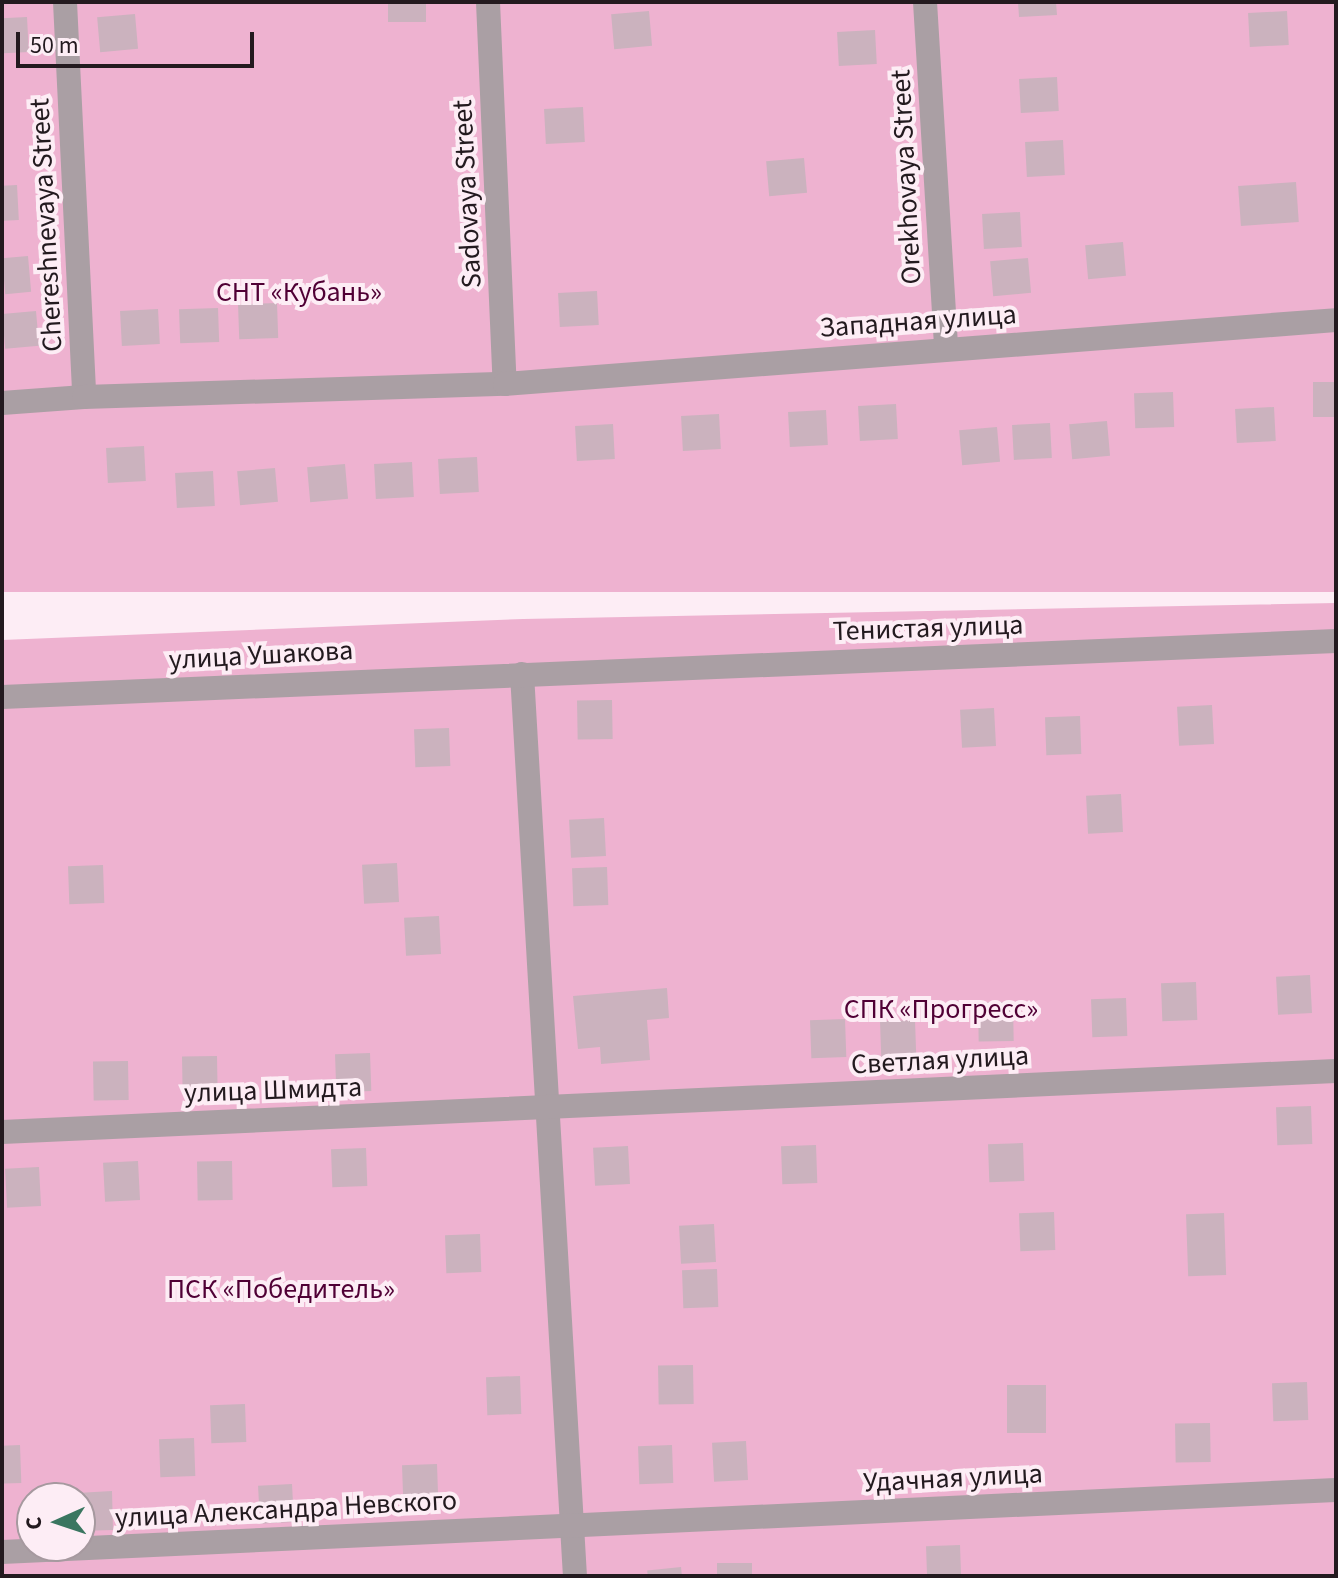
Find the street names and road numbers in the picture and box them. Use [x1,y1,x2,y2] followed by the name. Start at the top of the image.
[884,69,928,285] street label: Orekhovaya Street
[23,97,69,353] street label: Chereshnevaya Street
[445,99,489,289] street label: Sadovaya Street
[818,297,1018,345] street label: Западная улица
[832,608,1024,648] street label: Тенистая улица
[168,633,354,677] street label: улица Ушакова
[850,1039,1030,1081] street label: Светлая улица
[183,1070,363,1110] street label: улица Шмидта
[863,1457,1043,1499] street label: Удачная улица
[114,1483,458,1535] street label: улица Александра Невского

